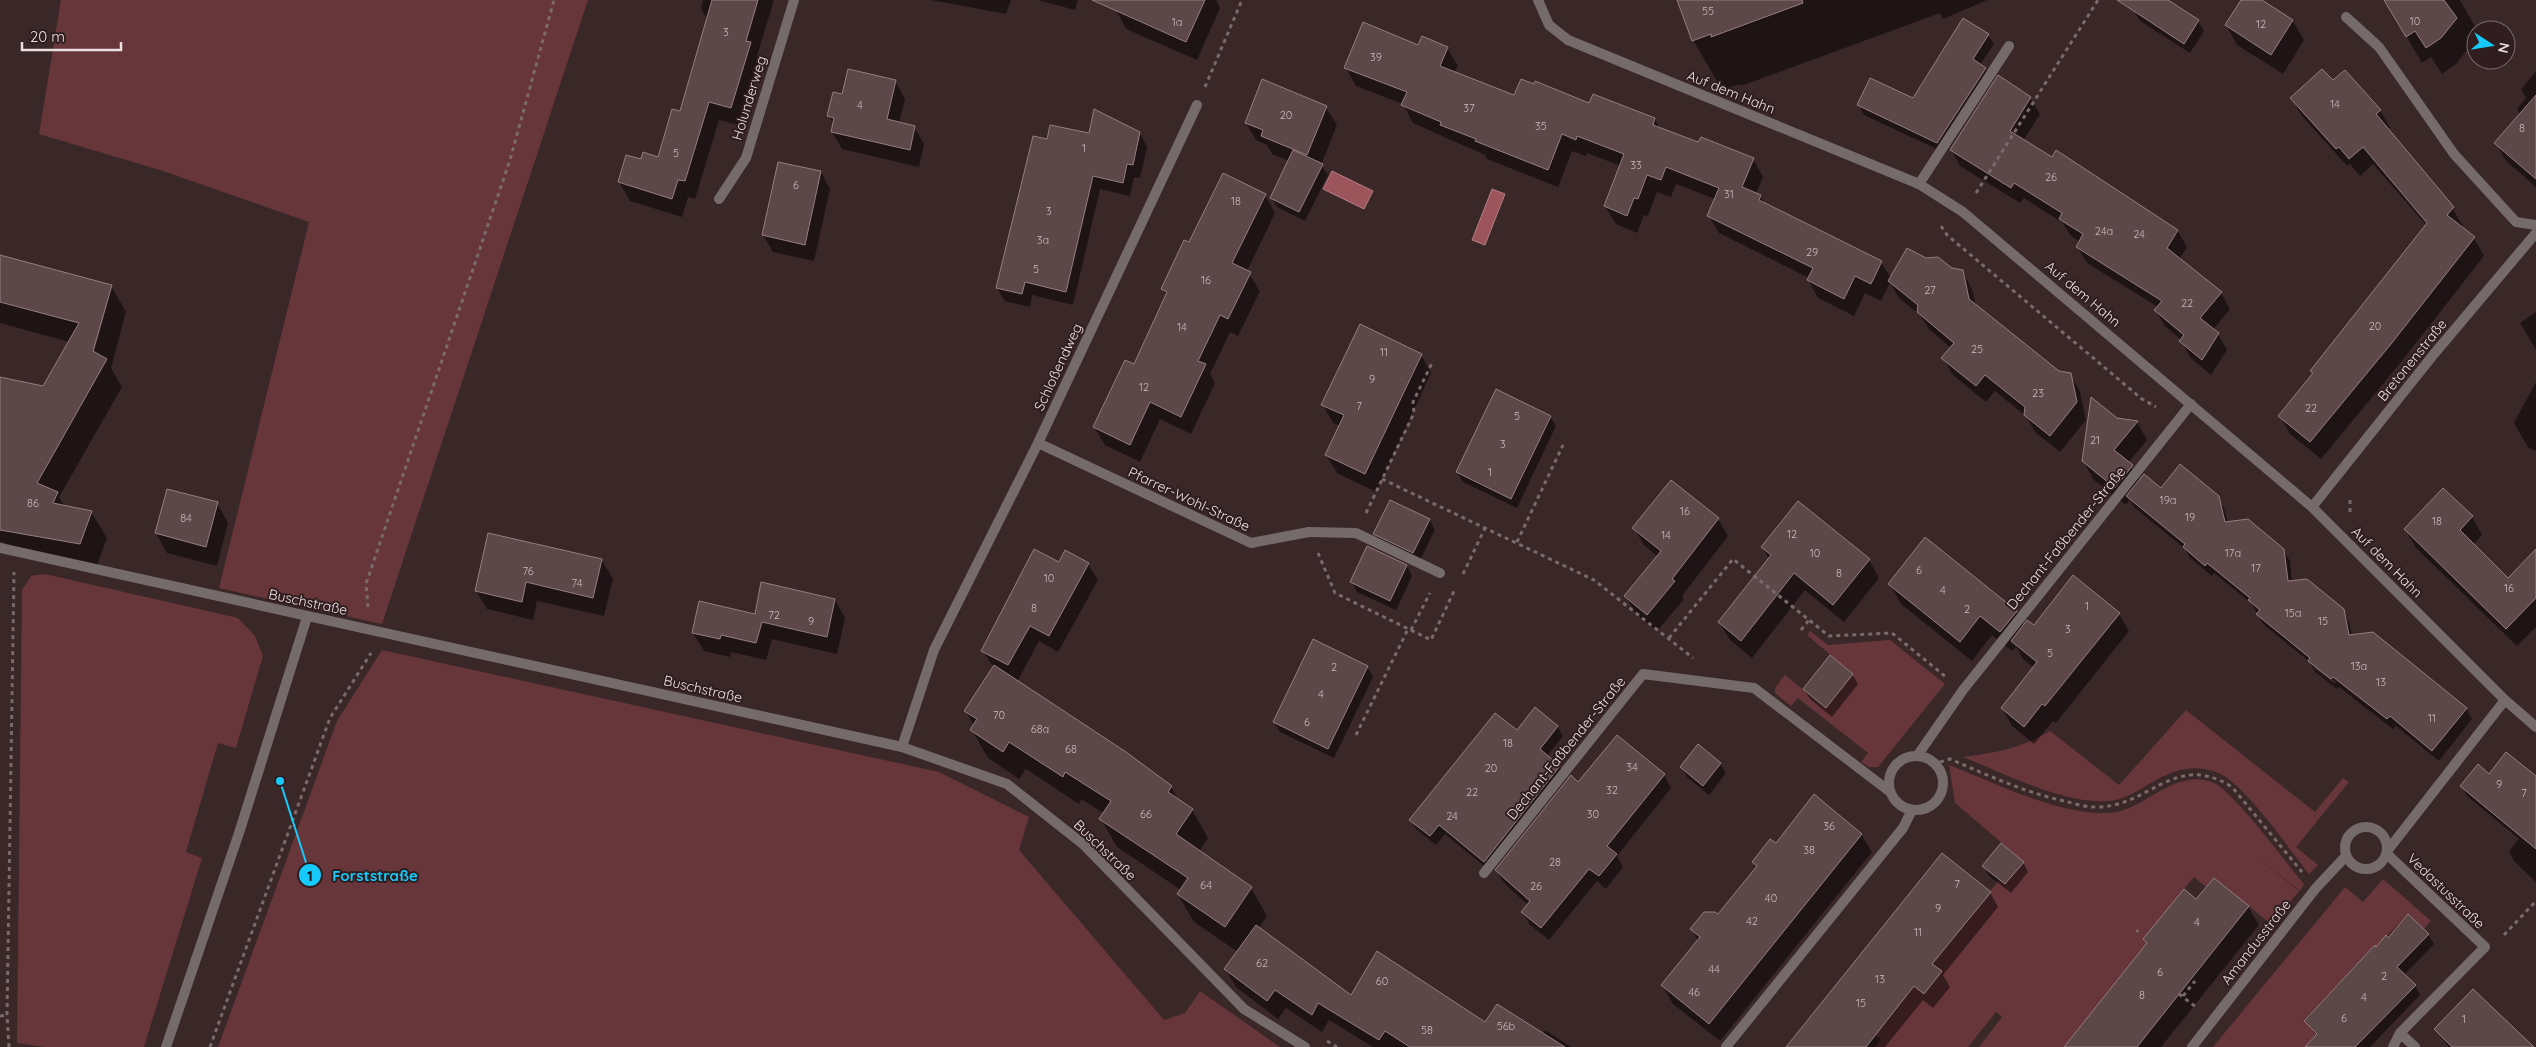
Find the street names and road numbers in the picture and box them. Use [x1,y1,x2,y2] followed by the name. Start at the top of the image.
[728,54,770,142] street label: Holunderweg
[1684,66,1778,118] street label: Auf dem Hahn
[2041,257,2125,331] street label: Auf dem Hahn
[2373,315,2451,405] street label: Bretonenstraße
[1030,320,1086,414] street label: Schloßendweg
[1125,463,1253,535] street label: Pfarrer-Wohl-Straße
[2003,463,2129,613] street label: Dechant-Faßbender-Straße
[2348,523,2426,601] street label: Auf dem Hahn
[267,585,349,619] street label: Buschstraße
[662,671,744,707] street label: Buschstraße
[1503,673,1629,823] street label: Dechant-Faßbender-Straße
[1070,816,1140,884] street label: Buschstraße
[2403,849,2489,933] street label: Vedastusstraße
[2217,896,2295,988] street label: Amandusstraße

